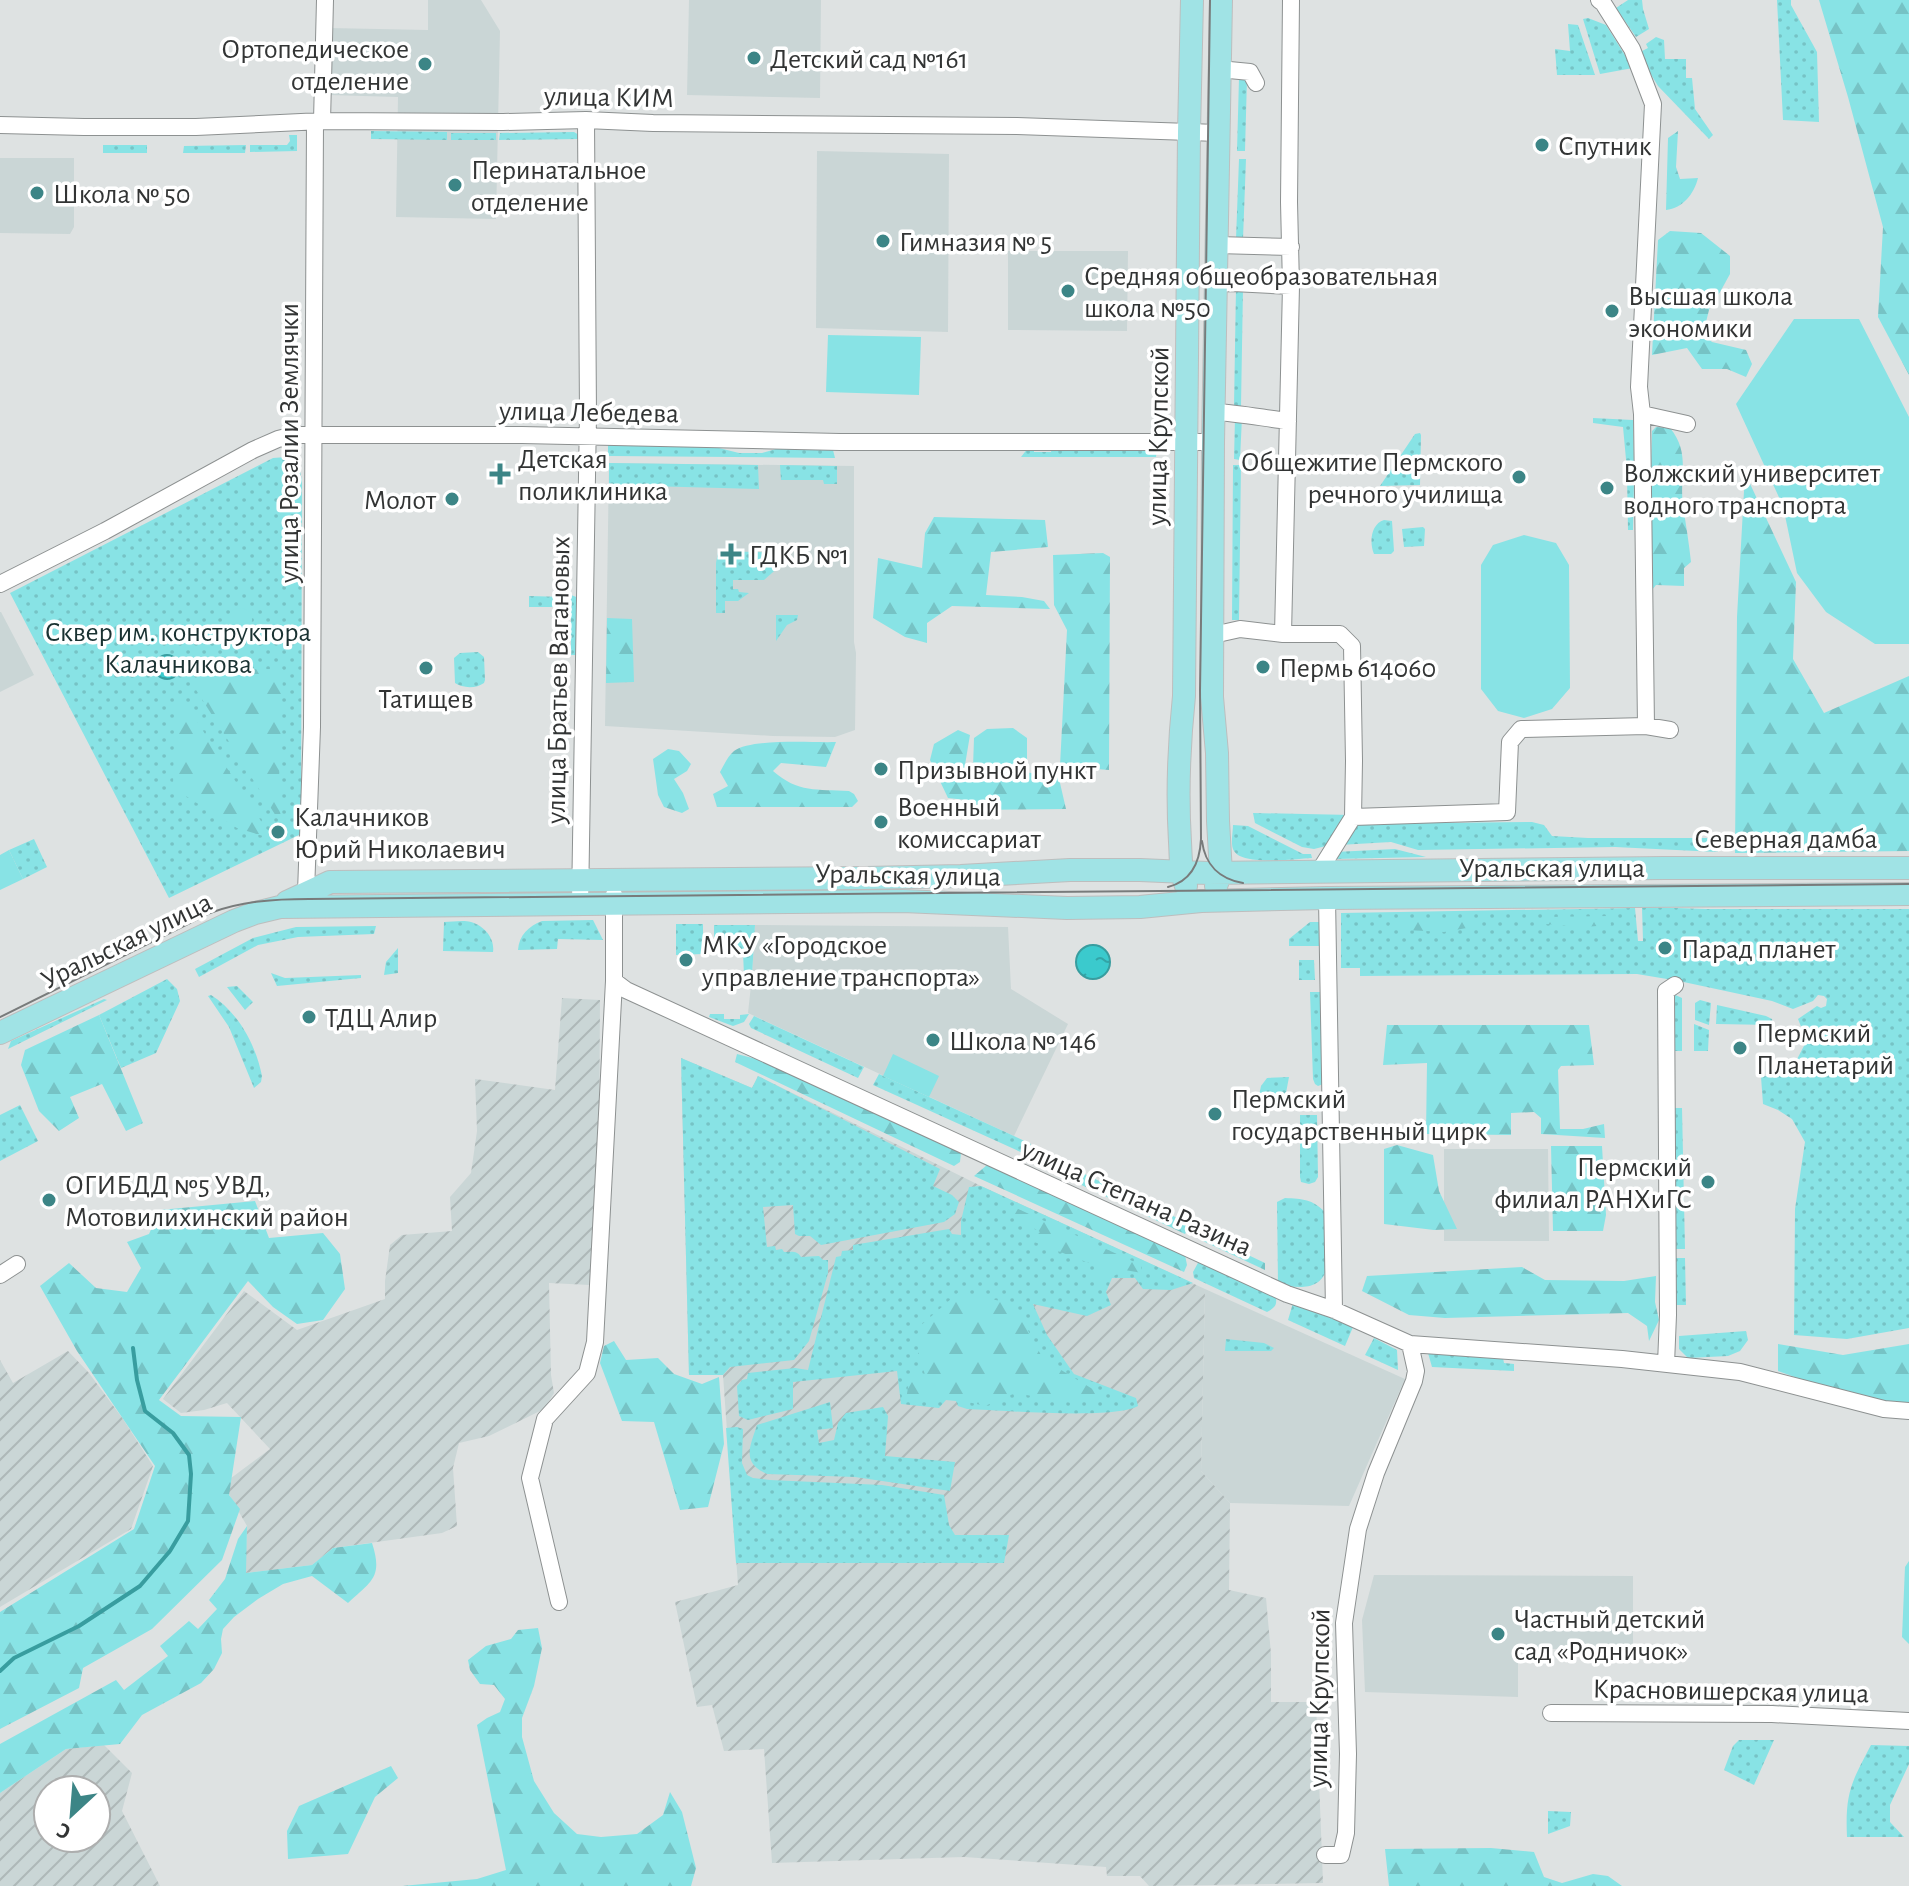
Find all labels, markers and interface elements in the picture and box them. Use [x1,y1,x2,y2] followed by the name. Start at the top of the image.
[221,36,409,96] place label: Ортопедическое отделение
[770,46,968,74] place label: Детский сад №161
[745,49,763,67] marker: Детский сад №161
[416,55,434,73] marker: Ортопедическое отделение
[543,83,674,113] street label: улица КИМ
[1558,133,1652,161] place label: Спутник
[1533,136,1551,154] marker: Спутник
[471,157,646,217] place label: Перинатальное отделение
[446,176,464,194] marker: Перинатальное отделение
[53,181,191,209] place label: Школа № 50
[28,184,46,202] marker: Школа № 50
[899,229,1052,257] place label: Гимназия № 5
[874,232,892,250] marker: Гимназия № 5
[1084,263,1438,323] place label: Средняя общеобразовательная школа №50
[1059,282,1077,300] marker: Средняя общеобразовательная школа №50
[1628,283,1793,343] place label: Высшая школа экономики
[1603,302,1621,320] marker: Высшая школа экономики
[276,303,304,584] street label: улица Розалии Землячки
[1143,346,1175,527] street label: улица Крупской
[498,397,679,429] street label: улица Лебедева
[518,446,668,506] place label: Детская поликлиника
[1241,449,1503,509] place label: Общежитие Пермского речного училища
[1623,460,1881,520] place label: Волжский университет водного транспорта
[489,463,511,485] marker: Детская поликлиника
[1510,468,1528,486] marker: Общежитие Пермского речного училища
[1598,479,1616,497] marker: Волжский университет водного транспорта
[364,487,437,515] place label: Молот
[443,490,461,508] marker: Молот
[542,536,576,825] street label: улица Братьев Вагановых
[749,542,849,570] place label: ГДКБ №1
[720,543,742,565] marker: ГДКБ №1
[45,619,311,679] park label: Сквер им. конструктора Калачникова
[1279,655,1436,683] place label: Пермь 614060
[1254,658,1272,676] marker: Пермь 614060
[417,659,435,677] marker: Татищев
[379,686,473,714] place label: Татищев
[897,757,1097,785] place label: Призывной пункт
[872,760,890,778] marker: Призывной пункт
[897,794,1042,854] place label: Военный комиссариат
[294,804,506,864] place label: Калачников Юрий Николаевич
[872,813,890,831] marker: Военный комиссариат
[269,823,287,841] marker: Калачников Юрий Николаевич
[1694,826,1878,854] street label: Северная дамба
[1459,855,1645,883] street label: Уральская улица
[815,860,1001,892] street label: Уральская улица
[37,888,217,995] street label: Уральская улица
[701,932,980,992] place label: МКУ «Городское управление транспорта»
[1681,936,1837,964] place label: Парад планет
[1656,939,1674,957] marker: Парад планет
[677,951,695,969] marker: МКУ «Городское управление транспорта»
[325,1005,437,1033] place label: ТДЦ Алир
[300,1008,318,1026] marker: ТДЦ Алир
[1756,1020,1894,1080] place label: Пермский Планетарий
[949,1028,1096,1056] place label: Школа № 146
[924,1031,942,1049] marker: Школа № 146
[1731,1039,1749,1057] marker: Пермский Планетарий
[1231,1086,1487,1146] place label: Пермский государственный цирк
[1206,1105,1224,1123] marker: Пермский государственный цирк
[1016,1135,1256,1262] street label: улица Степана Разина
[1495,1154,1692,1214] place label: Пермский филиал РАНХиГС
[65,1172,349,1232] place label: ОГИБДД №5 УВД, Мотовилихинский район
[1699,1173,1717,1191] marker: Пермский филиал РАНХиГС
[40,1191,58,1209] marker: ОГИБДД №5 УВД, Мотовилихинский район
[1514,1606,1705,1666] place label: Частный детский сад «Родничок»
[1304,1608,1336,1789] street label: улица Крупской
[1489,1625,1507,1643] marker: Частный детский сад «Родничок»
[1592,1676,1870,1708] street label: Красновишерская улица
[32,1774,112,1854] north arrow
[53,1819,74,1844] text: С

